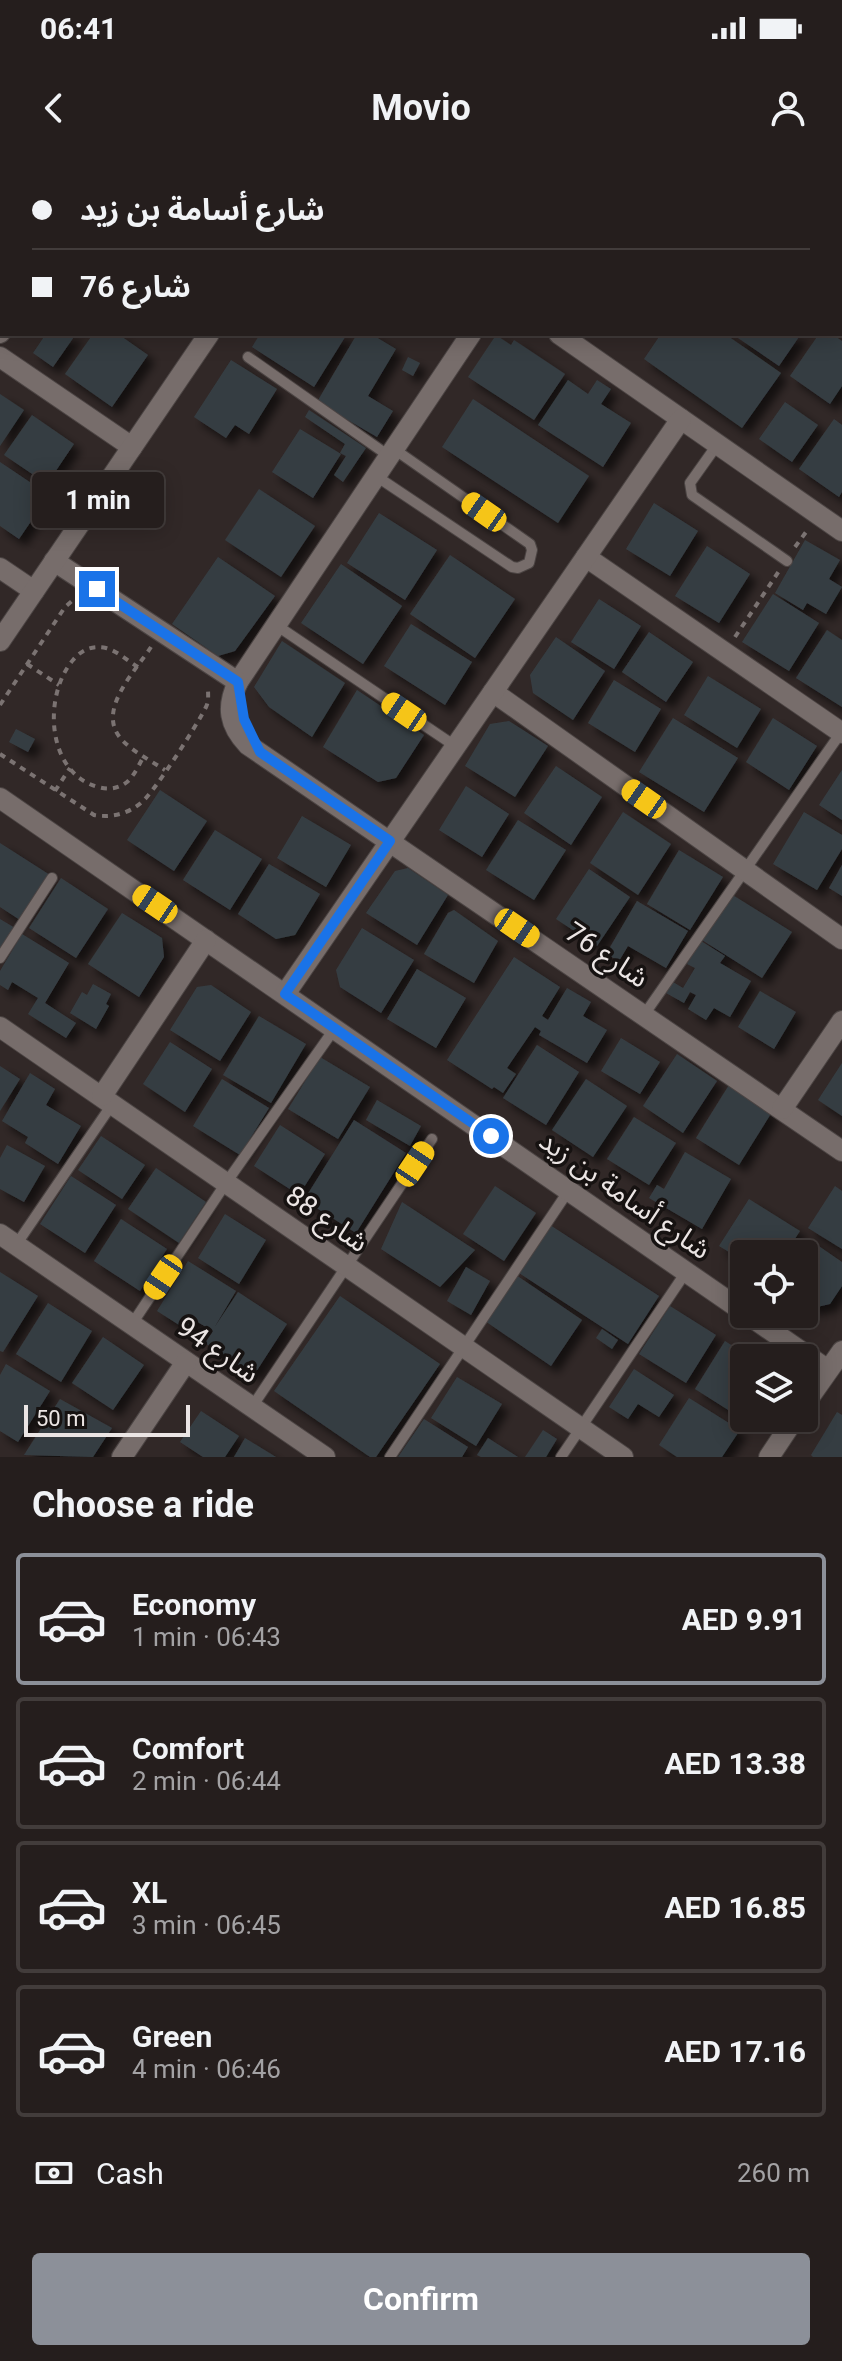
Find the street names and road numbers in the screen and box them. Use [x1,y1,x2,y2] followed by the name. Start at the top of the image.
[557,915,655,998] street label: شارع 76
[531,1123,718,1269] street label: شارع أسامة بن زيد
[277,1179,375,1262] street label: شارع 88
[168,1310,266,1393] street label: شارع 94

